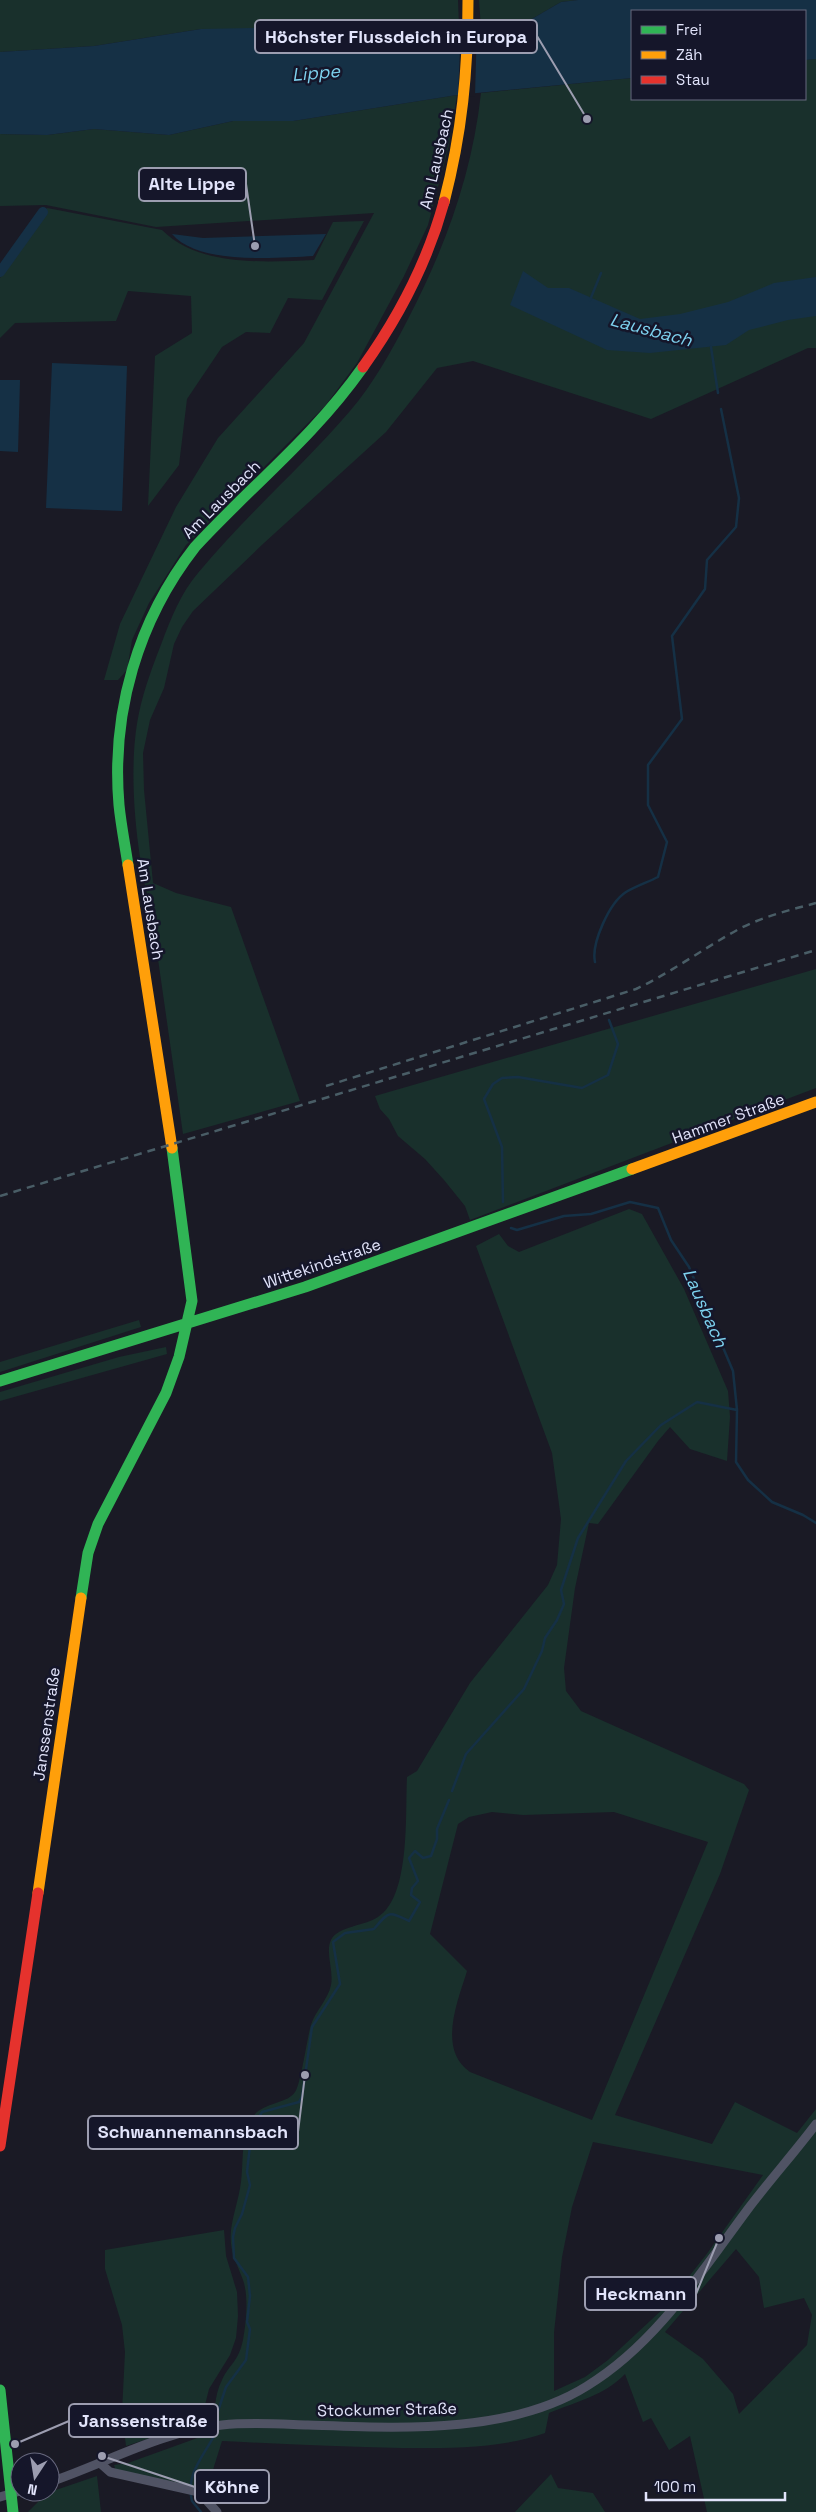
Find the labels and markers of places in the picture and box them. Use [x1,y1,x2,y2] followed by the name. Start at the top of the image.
[255,20,537,53] callout: Höchster Flussdeich in Europa
[139,168,246,201] callout: Alte Lippe
[88,2116,298,2149] callout: Schwannemannsbach
[585,2277,696,2310] callout: Heckmann
[69,2404,218,2437] callout: Janssenstraße
[195,2470,269,2503] callout: Köhne

